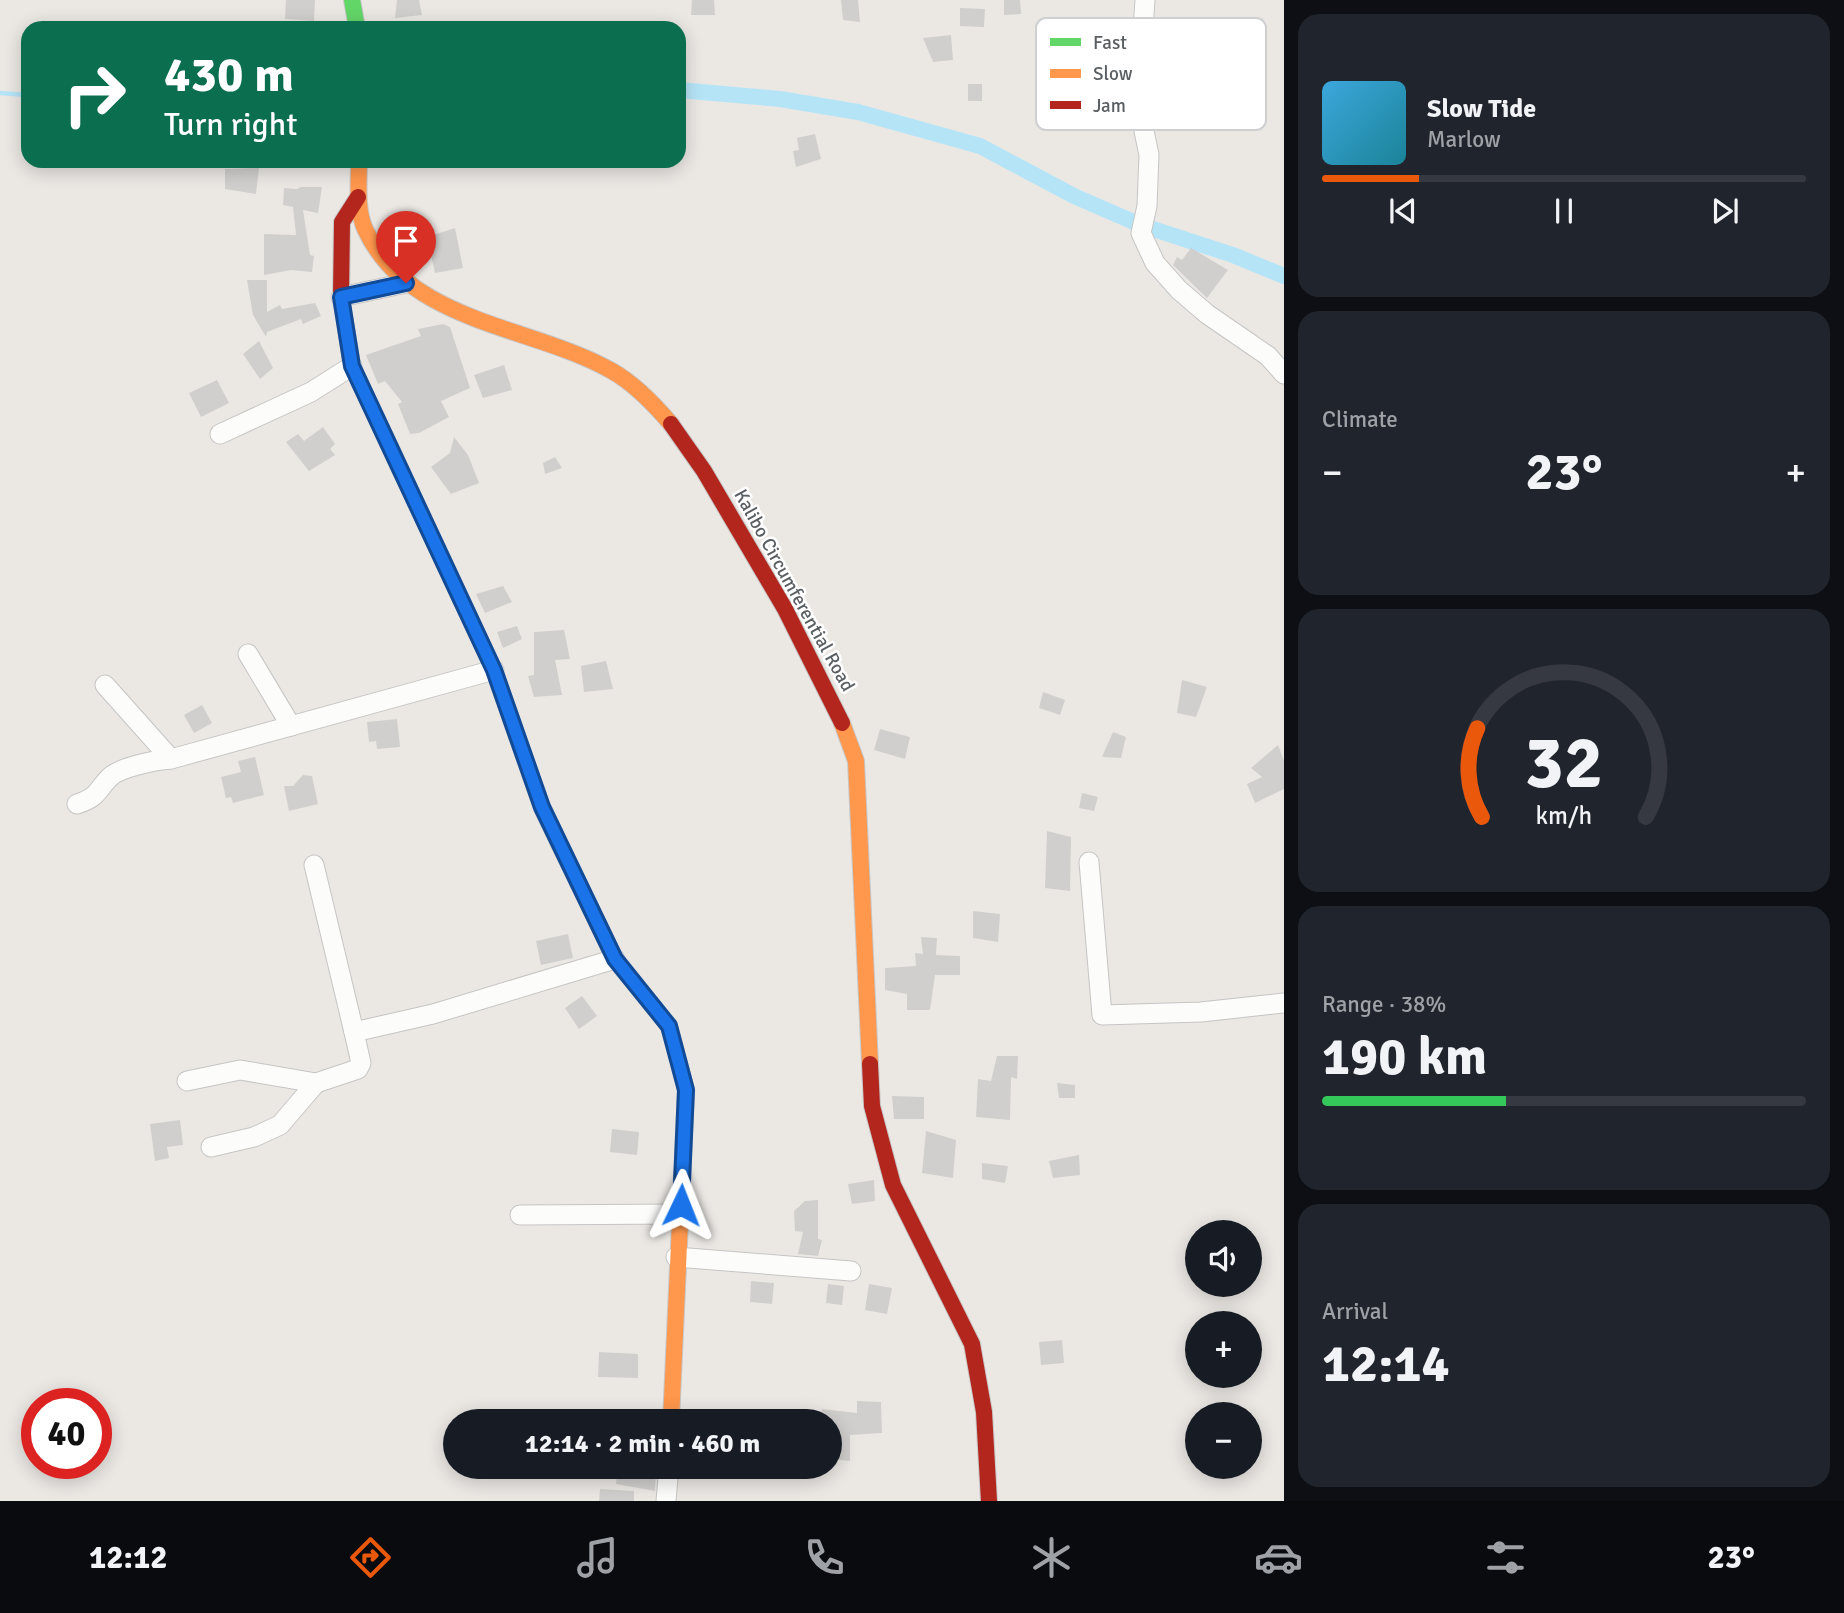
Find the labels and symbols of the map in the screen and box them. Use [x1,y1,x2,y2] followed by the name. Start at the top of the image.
[1036,18,1266,130] legend
[1093,31,1127,55] text: Fast
[1093,62,1133,86] text: Slow
[1093,94,1126,118] text: Jam
[376,211,436,283] pin
[728,485,860,696] street label: Kalibo Circumferential Road
[644,1168,718,1242] position arrow
[21,1388,112,1479] speed limit sign: 40

